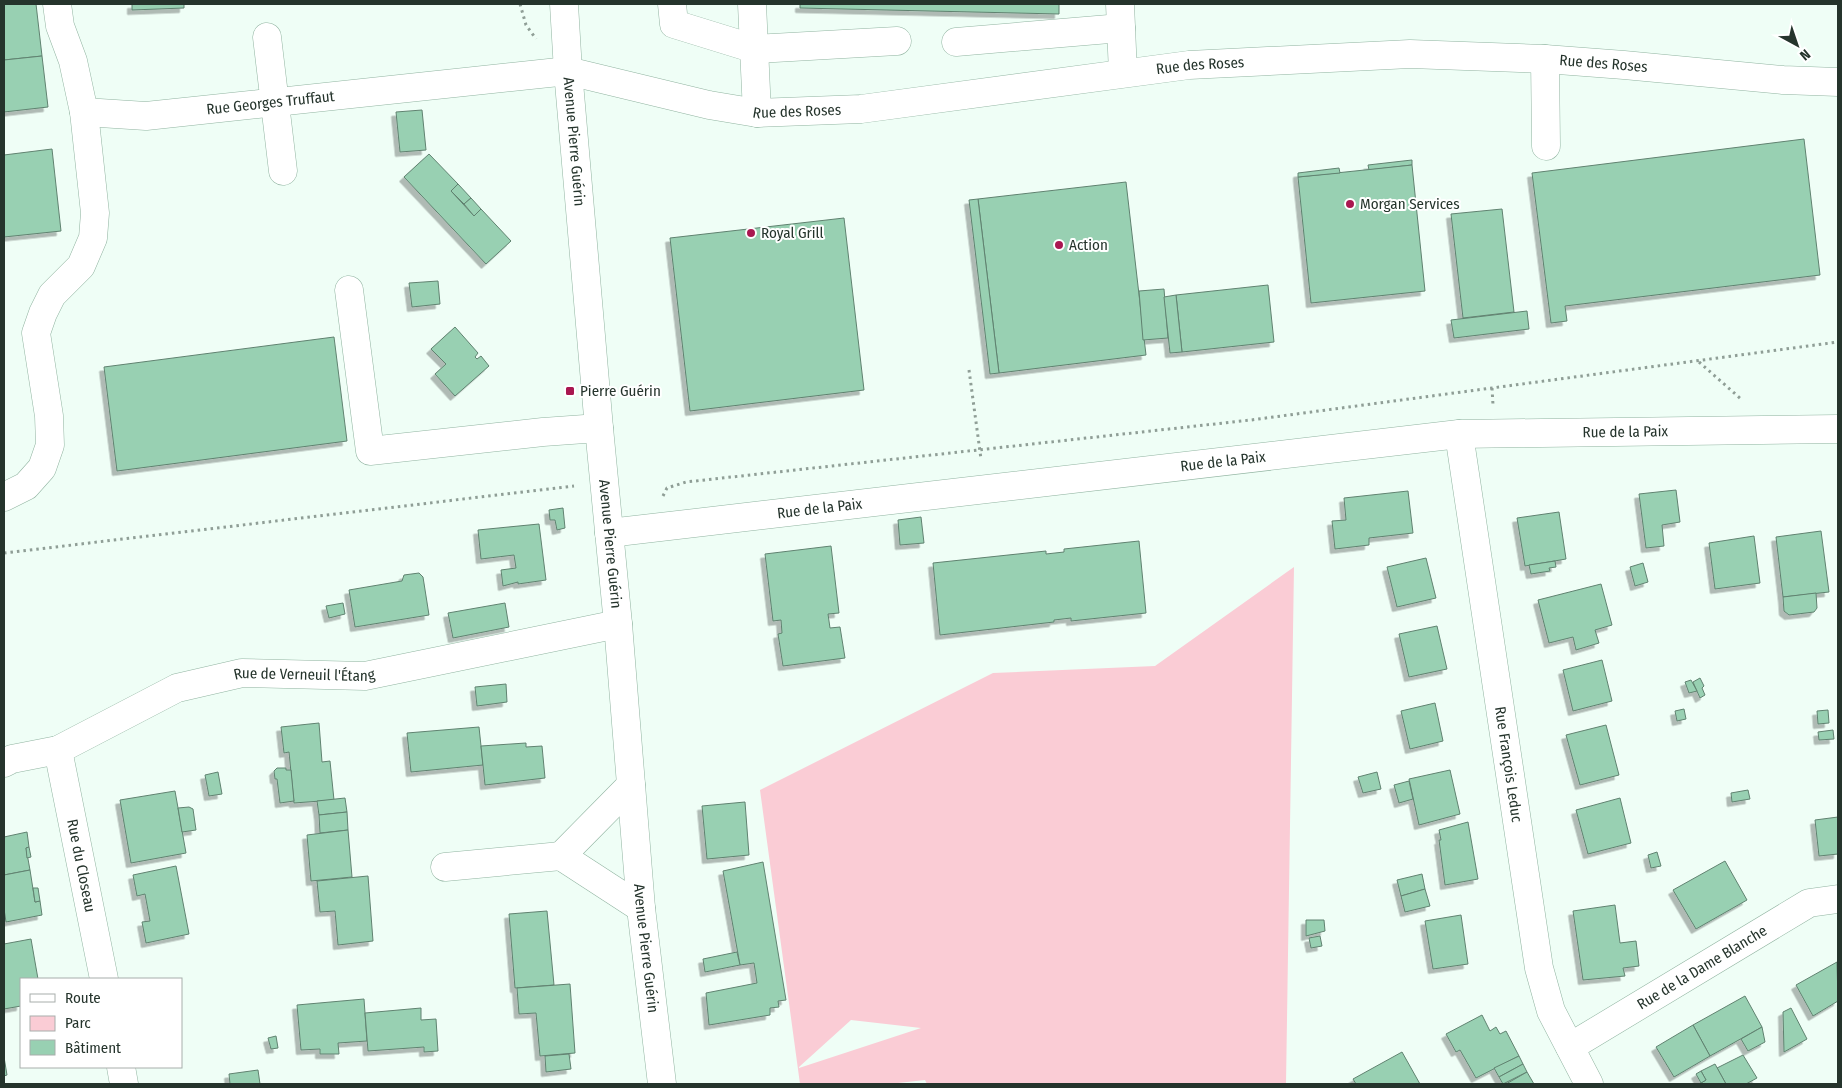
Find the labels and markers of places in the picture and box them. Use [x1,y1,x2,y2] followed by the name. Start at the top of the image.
[1360,195,1460,213] place label: Morgan Services
[1344,198,1356,210] marker: Morgan Services
[761,224,824,242] place label: Royal Grill
[745,227,757,239] marker: Royal Grill
[1069,236,1108,254] place label: Action
[1053,239,1065,251] marker: Action
[580,382,661,400] place label: Pierre Guérin
[564,385,576,397] marker: Pierre Guérin

